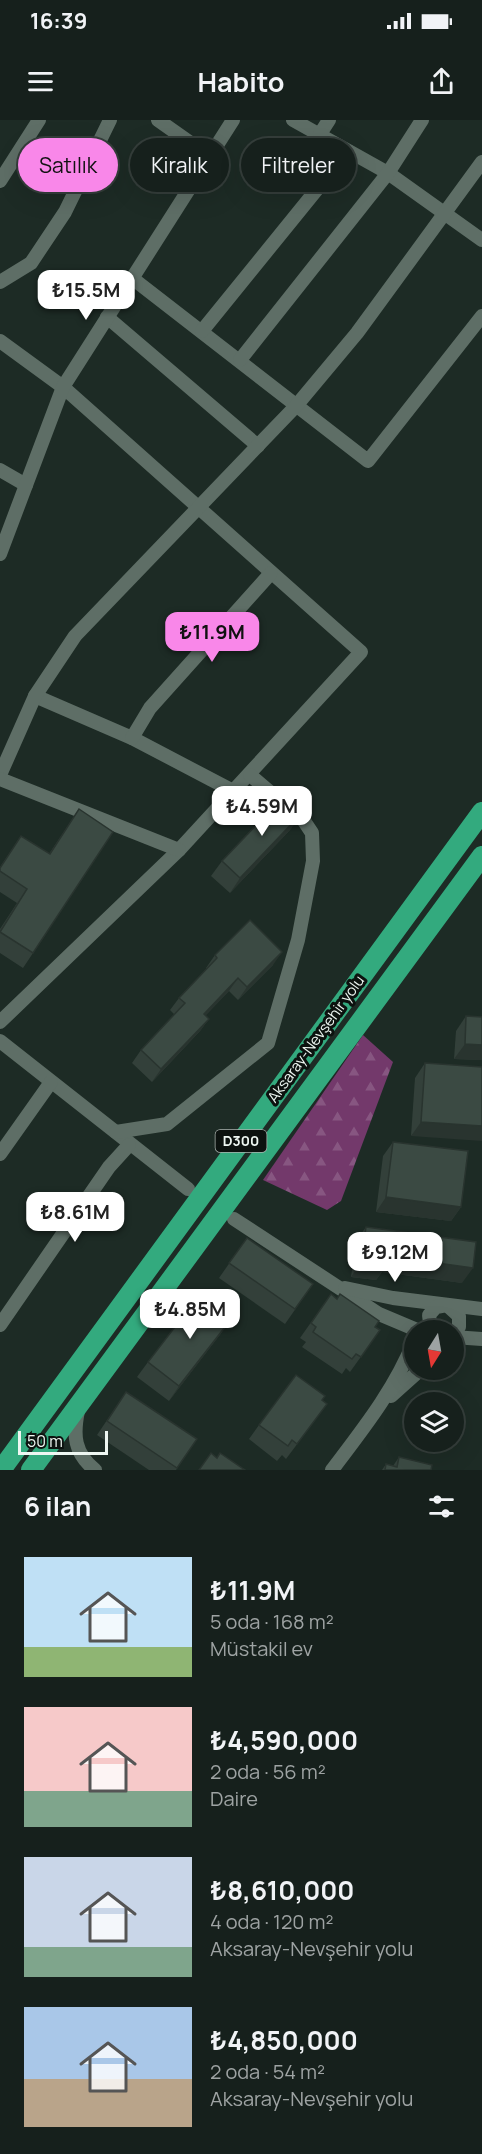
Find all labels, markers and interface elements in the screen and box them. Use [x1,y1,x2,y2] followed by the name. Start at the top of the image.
[30,6,87,36] text: 16:39
[198,63,284,100] text: Habito
[24,65,57,98] icon: menu
[425,65,458,98] icon: share
[18,138,118,192] chip: Satılık
[130,138,229,192] chip: Kiralık
[241,138,356,192] chip: Filtreler
[37,270,135,321] pin: ₺15.5M
[52,276,120,303] text: ₺15.5M
[163,612,261,663] pin: ₺11.9M
[179,618,245,645] text: ₺11.9M
[213,786,311,837] pin: ₺4.59M
[226,792,298,819] text: ₺4.59M
[262,971,369,1107] street label: Aksaray-Nevşehir yolu
[216,1130,266,1152] road number: D300
[26,1192,124,1243] pin: ₺8.61M
[40,1198,110,1225] text: ₺8.61M
[346,1232,444,1283] pin: ₺9.12M
[362,1238,428,1265] text: ₺9.12M
[141,1289,239,1340] pin: ₺4.85M
[154,1295,226,1322] text: ₺4.85M
[404,1320,464,1380] north arrow
[404,1320,464,1452] map controls
[404,1392,464,1452] button: layers
[18,1428,108,1456] scale bar
[27,1430,63,1452] text: 50 m
[24,1488,91,1524] text: 6 ilan
[425,1490,458,1523] icon: filters
[210,1572,295,1608] text: ₺11.9M
[72,1581,144,1653] icon: home
[210,1608,334,1635] text: 5 oda · 168 m²
[210,1635,313,1662] text: Müstakil ev
[210,1722,358,1758] text: ₺4,590,000
[72,1731,144,1803] icon: home
[210,1758,326,1785] text: 2 oda · 56 m²
[210,1785,258,1812] text: Daire
[210,1872,354,1908] text: ₺8,610,000
[72,1881,144,1953] icon: home
[210,1908,333,1935] text: 4 oda · 120 m²
[210,1935,414,1962] text: Aksaray-Nevşehir yolu
[210,2022,358,2058] text: ₺4,850,000
[72,2031,144,2103] icon: home
[210,2058,325,2085] text: 2 oda · 54 m²
[210,2085,414,2112] text: Aksaray-Nevşehir yolu

